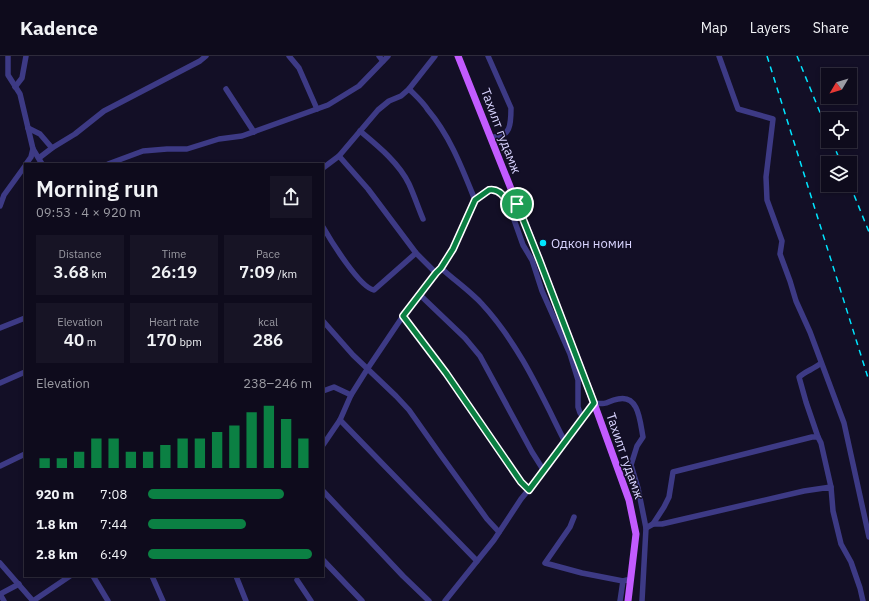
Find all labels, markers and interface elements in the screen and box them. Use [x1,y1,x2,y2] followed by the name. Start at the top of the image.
[20,16,98,40] text: Kadence
[701,19,728,37] text: Map
[750,19,791,37] text: Layers
[813,19,849,37] text: Share
[821,68,857,104] north arrow
[821,68,857,192] map controls
[477,86,525,176] street label: Тахилт гудамж
[821,112,857,148] button: locate
[821,156,857,192] button: layers
[36,174,159,203] text: Morning run
[270,176,312,218] button: share
[500,187,534,221] pin
[506,193,528,215] icon: arrive
[36,204,141,221] text: 09:53 · 4 × 920 m
[551,235,632,252] place label: Одкон номин
[538,238,548,248] marker: Одкон номин
[59,247,101,261] text: Distance
[162,247,186,261] text: Time
[256,247,280,261] text: Pace
[53,261,89,283] text: 3.68
[151,261,197,283] text: 26:19
[239,261,275,283] text: 7:09
[89,267,107,281] text: km
[275,267,297,281] text: /km
[57,315,103,329] text: Elevation
[149,315,199,329] text: Heart rate
[258,315,278,329] text: kcal
[64,329,84,351] text: 40
[146,329,177,351] text: 170
[253,329,283,351] text: 286
[84,335,96,349] text: m
[177,335,202,349] text: bpm
[36,375,90,392] text: Elevation
[243,375,312,392] text: 238–246 m
[602,411,648,501] street label: Тахилт гудамж
[36,486,74,503] text: 920 m
[100,486,127,503] text: 7:08
[36,516,78,533] text: 1.8 km
[100,516,127,533] text: 7:44
[36,546,78,563] text: 2.8 km
[100,546,127,563] text: 6:49

